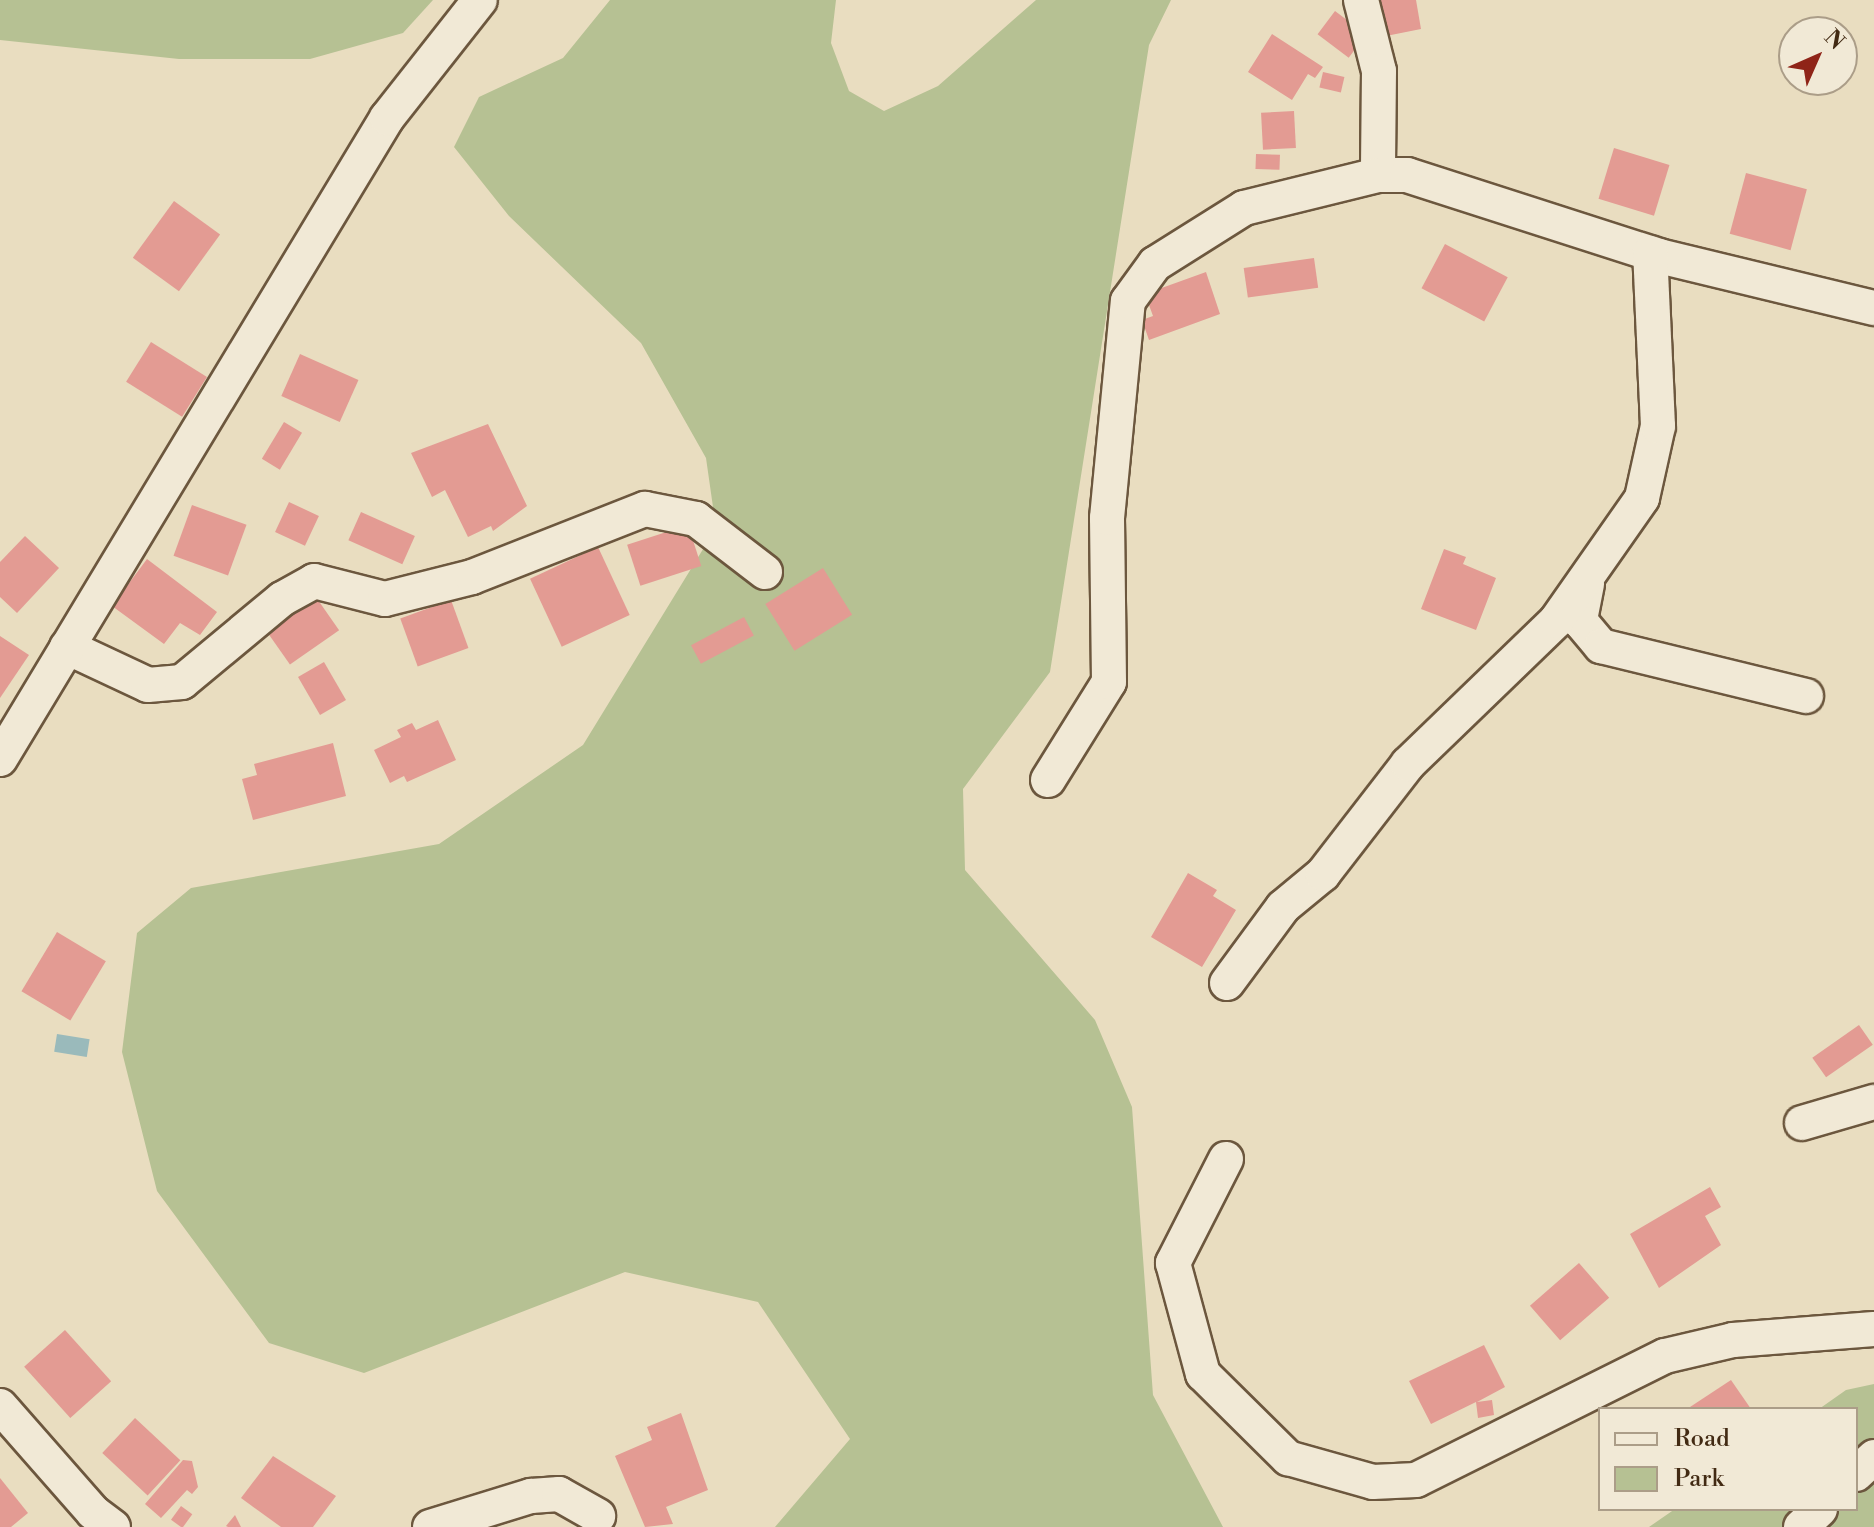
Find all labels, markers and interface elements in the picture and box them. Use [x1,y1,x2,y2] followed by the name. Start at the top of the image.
[1778,16,1858,96] north arrow
[1818,24,1850,56] text: N
[1598,1407,1858,1511] legend
[1674,1424,1730,1454] text: Road
[1674,1464,1724,1494] text: Park

